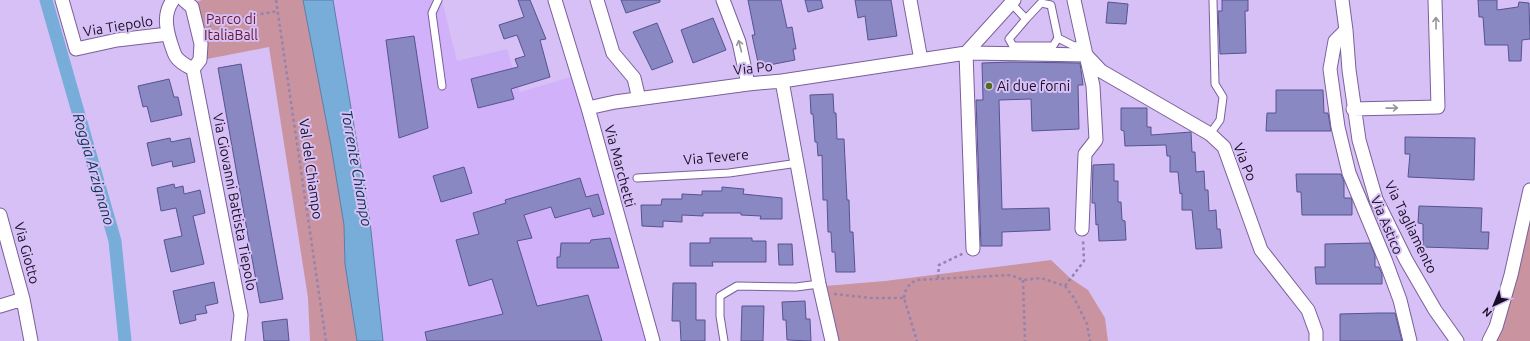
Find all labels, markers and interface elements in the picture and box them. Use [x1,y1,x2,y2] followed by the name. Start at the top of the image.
[204,11,258,43] park label: Parco di ItaliaBall
[82,13,154,39] street label: Via Tiepolo
[1432,17,1440,30] one-way arrow
[735,40,743,53] one-way arrow
[732,58,774,78] street label: Via Po
[997,78,1070,94] place label: Ai due forni
[984,81,994,91] marker: Ai due forni
[1385,104,1398,112] one-way arrow
[338,109,376,227] water label: Torrente Chiampo
[70,111,118,227] water label: Roggia Arzignano
[210,112,260,292] street label: Via Giovanni Battista Tiepolo
[296,118,326,220] street label: Val del Chiampo
[601,123,639,209] street label: Via Marchetti
[1230,141,1260,183] street label: Via Po
[683,146,749,168] street label: Via Tevere
[1382,178,1440,276] street label: Via Tagliamento
[1368,193,1406,257] street label: Via Astico
[11,220,43,286] street label: Via Giotto
[1474,285,1514,325] north arrow
[1480,305,1494,319] text: N

